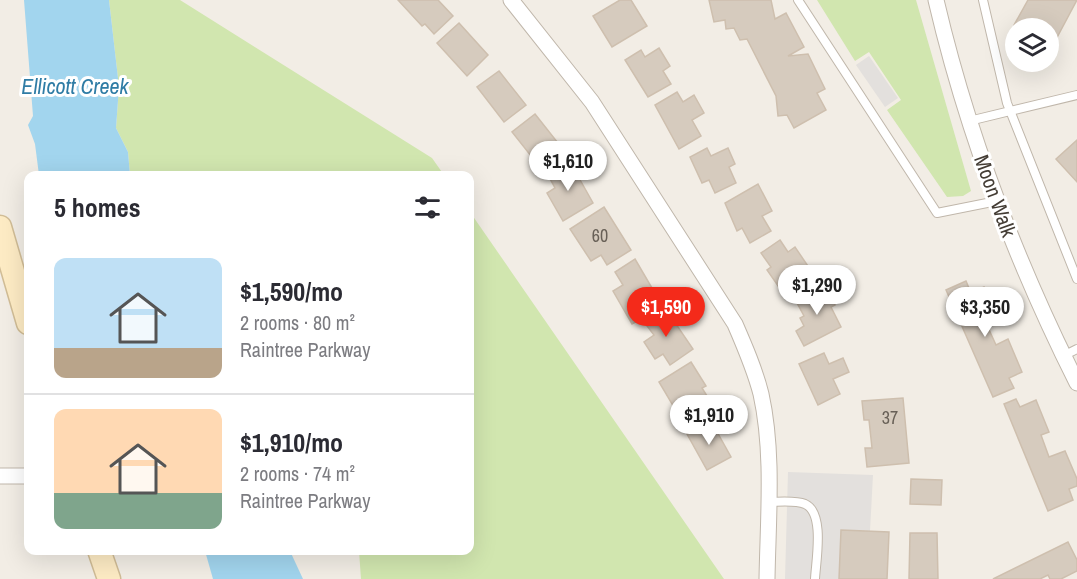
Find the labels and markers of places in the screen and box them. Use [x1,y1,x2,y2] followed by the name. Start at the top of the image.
[519,141,617,192] pin: $1,610
[768,265,866,316] pin: $1,290
[617,287,715,338] pin: $1,590
[936,287,1034,338] pin: $3,350
[660,395,758,446] pin: $1,910

